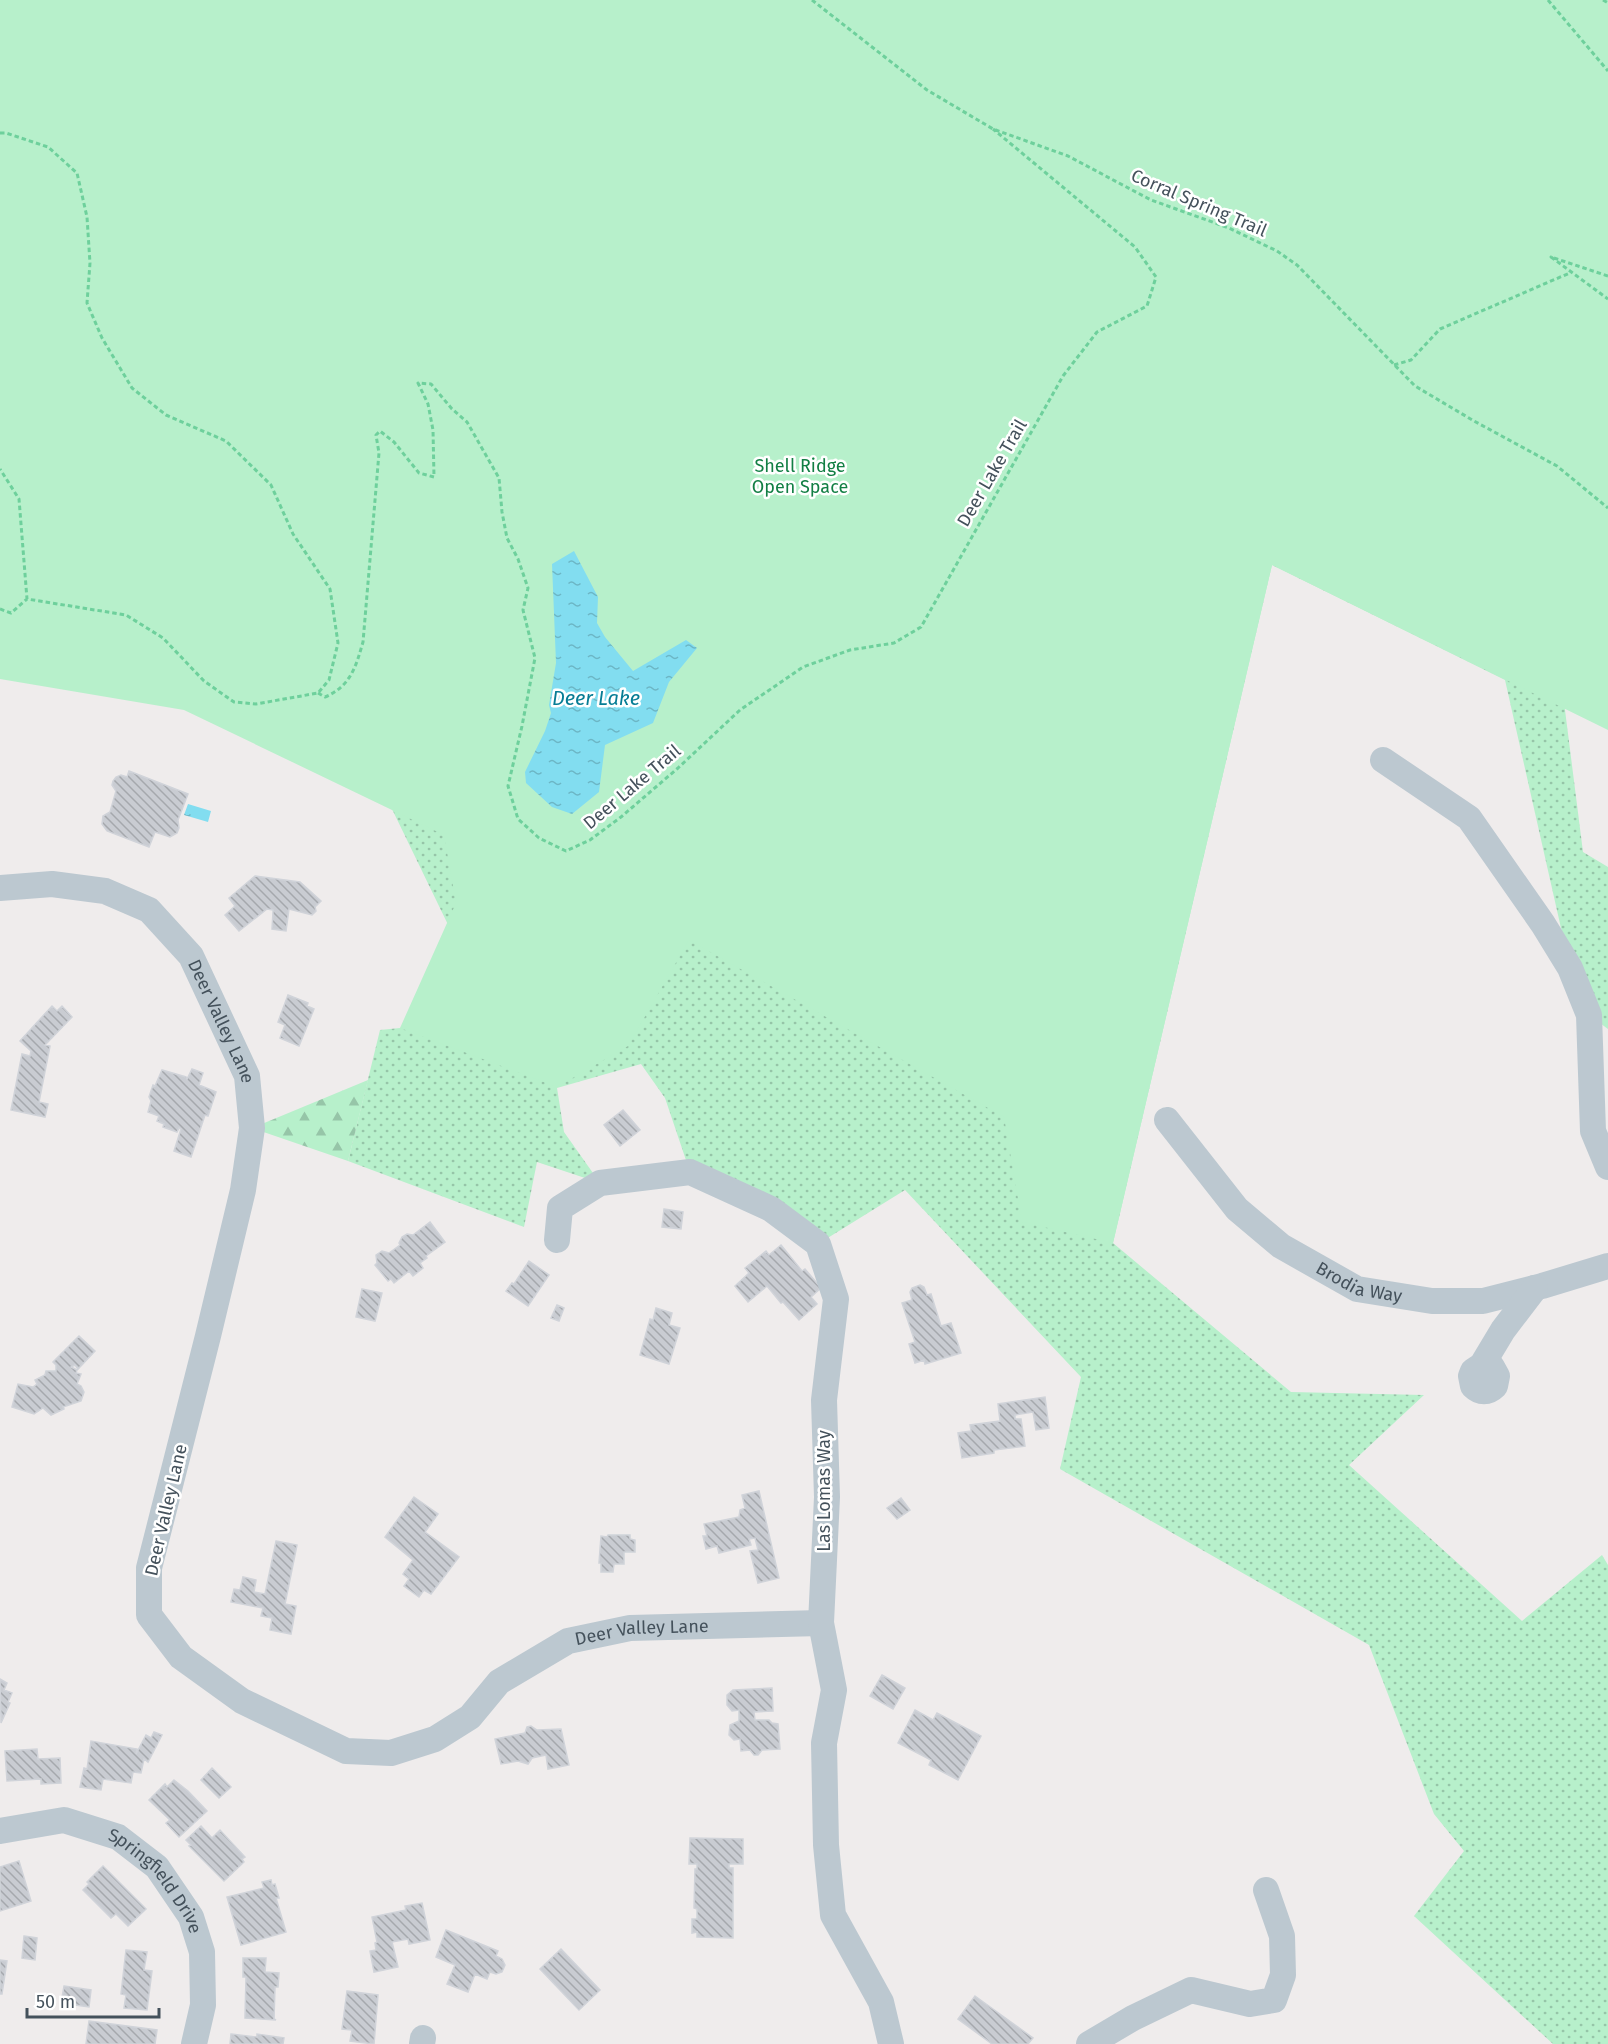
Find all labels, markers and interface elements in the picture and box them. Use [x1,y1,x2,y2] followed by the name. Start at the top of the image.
[1128,164,1270,242] street label: Corral Spring Trail
[952,415,1032,531] street label: Deer Lake Trail
[752,455,848,498] park label: Shell Ridge Open Space
[552,686,640,710] water label: Deer Lake
[579,740,685,834] street label: Deer Lake Trail
[183,956,259,1084] street label: Deer Valley Lane
[1312,1257,1404,1307] street label: Brodia Way
[813,1430,835,1552] street label: Las Lomas Way
[140,1442,192,1578] street label: Deer Valley Lane
[573,1615,709,1650] street label: Deer Valley Lane
[106,1824,206,1936] street label: Springfield Drive
[27,1981,159,2019] scale bar
[36,1991,75,2013] text: 50 m

